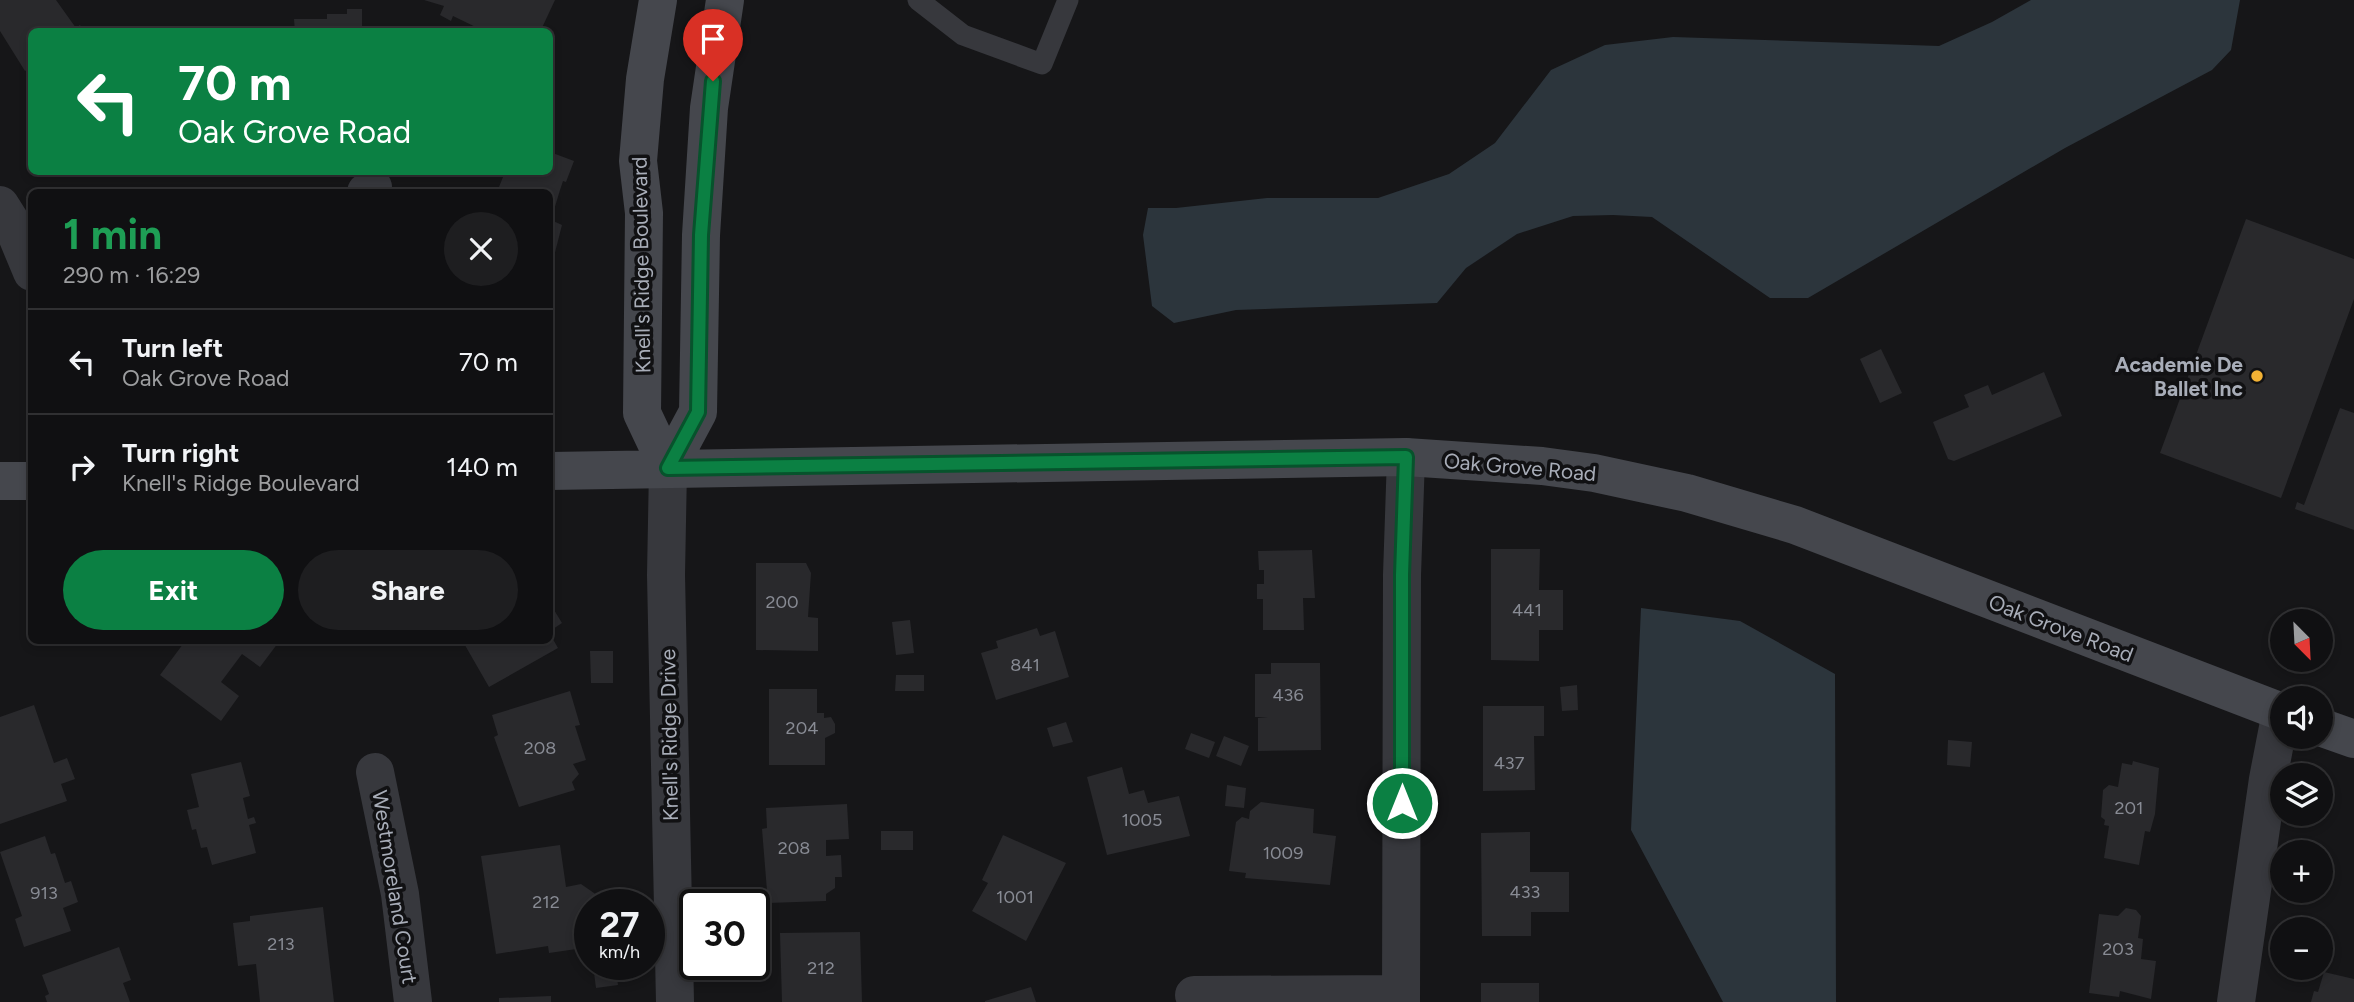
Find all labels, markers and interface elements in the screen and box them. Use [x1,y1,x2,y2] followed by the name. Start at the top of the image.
[683,9,743,81] pin
[694,20,732,58] icon: arrive
[178,53,291,112] text: 70 m
[63,56,154,147] icon: left
[178,113,411,151] text: Oak Grove Road
[627,156,655,374] street label: Knell's Ridge Boulevard
[63,209,162,260] text: 1 min
[444,212,518,286] button: close
[63,261,200,289] text: 290 m · 16:29
[122,332,223,364] text: Turn left
[63,343,101,381] icon: left
[459,346,518,378] text: 70 m
[2115,352,2244,401] place label: Academie De Ballet Inc
[122,364,290,392] text: Oak Grove Road
[2249,368,2265,384] marker: Academie De Ballet Inc
[122,437,239,469] text: Turn right
[63,448,101,486] icon: right
[1443,448,1597,486] street label: Oak Grove Road
[446,451,518,483] text: 140 m
[122,469,360,497] text: Knell's Ridge Boulevard
[63,550,284,630] button: Exit
[298,550,518,630] button: Share
[1985,589,2137,667] street label: Oak Grove Road
[765,591,799,613] house number: 200
[1512,599,1542,621] house number: 441
[2270,609,2333,672] north arrow
[2270,609,2333,980] map controls
[655,649,683,821] street label: Knell's Ridge Drive
[1010,654,1040,676] house number: 841
[1272,684,1304,706] house number: 436
[2270,686,2333,749] button: sound
[786,717,818,739] house number: 204
[524,737,556,759] house number: 208
[1494,752,1525,774] house number: 437
[2270,763,2333,826] button: layers
[1365,766,1439,840] position arrow
[367,788,423,986] street label: Westmoreland Court
[2114,797,2144,819] house number: 201
[1122,809,1162,831] house number: 1005
[778,837,810,859] house number: 208
[2270,840,2333,903] button: +
[1263,842,1303,864] house number: 1009
[1510,881,1540,903] house number: 433
[30,882,58,904] house number: 913
[996,886,1034,908] house number: 1001
[679,889,770,980] speed limit sign: 30
[532,891,560,913] house number: 212
[600,904,639,946] text: 27
[2270,917,2333,980] button: −
[267,933,295,955] house number: 213
[2102,938,2134,960] house number: 203
[599,941,640,963] text: km/h
[807,957,835,979] house number: 212

